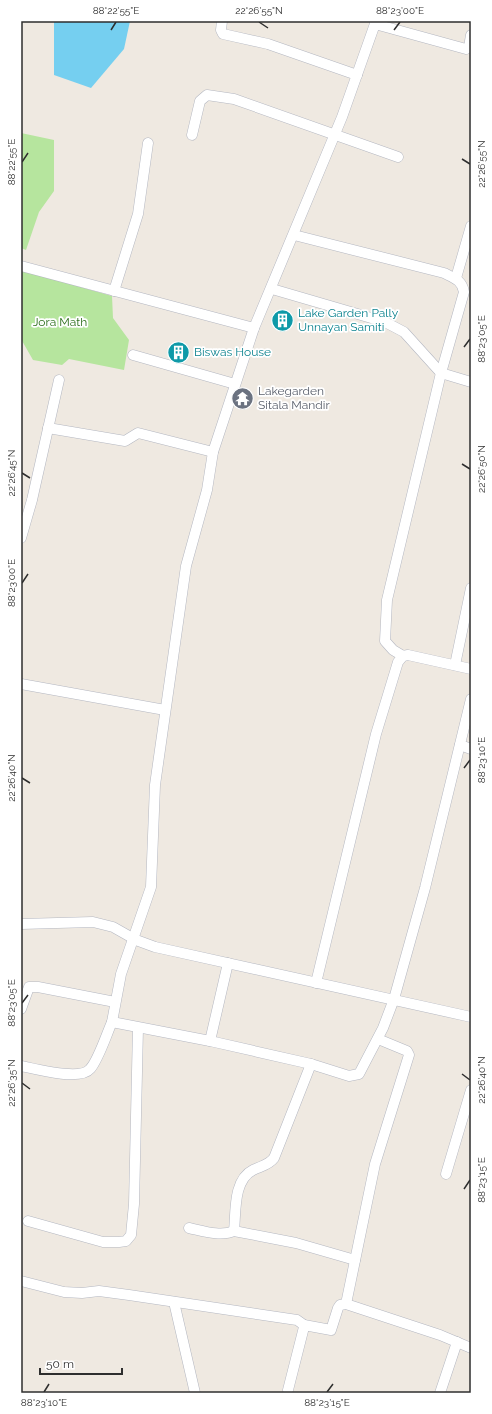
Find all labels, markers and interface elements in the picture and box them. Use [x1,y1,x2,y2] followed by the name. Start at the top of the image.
[93,5,139,16] text: 88°22'55"E
[235,5,283,16] text: 22°26'55"N
[376,5,424,16] text: 88°23'00"E
[6,139,17,185] text: 88°22'55"E
[476,140,487,188] text: 22°26'55"N
[298,306,399,334] place label: Lake Garden Pally Unnayan Samiti
[269,307,295,333] building icon: Lake Garden Pally Unnayan Samiti
[33,315,87,329] park label: Jora Math
[476,315,487,363] text: 88°23'05"E
[166,339,192,365] building icon: Biswas House
[194,345,271,359] place label: Biswas House
[258,384,330,412] place label: Lakegarden Sitala Mandir
[229,385,255,411] temple icon: Lakegarden Sitala Mandir
[476,445,487,493] text: 22°26'50"N
[6,450,17,496] text: 22°26'45"N
[6,559,17,607] text: 88°23'00"E
[476,737,487,783] text: 88°23'10"E
[6,754,17,802] text: 22°26'40"N
[6,979,17,1027] text: 88°23'05"E
[476,1056,487,1104] text: 22°26'40"N
[6,1059,17,1107] text: 22°26'35"N
[476,1157,487,1203] text: 88°23'15"E
[40,1350,122,1376] scale bar
[46,1357,74,1371] text: 50 m
[21,1397,67,1408] text: 88°23'10"E
[304,1397,350,1408] text: 88°23'15"E

